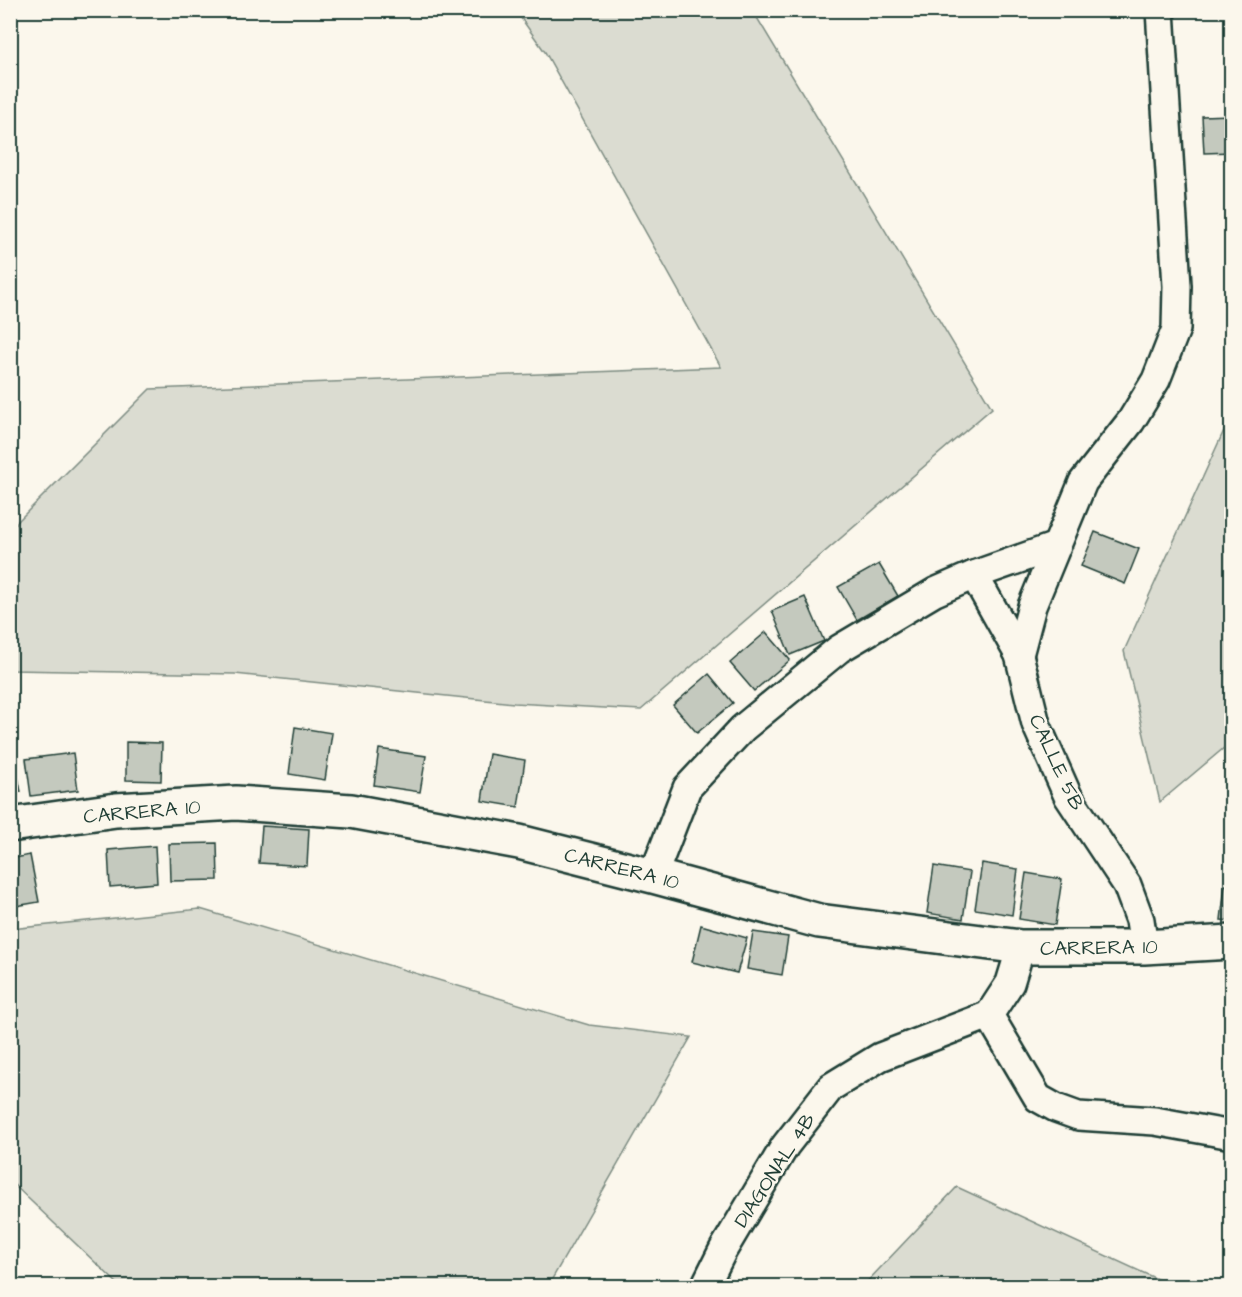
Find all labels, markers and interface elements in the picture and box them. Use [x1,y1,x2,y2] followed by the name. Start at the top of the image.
[1022,710,1091,815] street label: CALLE 5B
[82,793,202,831] street label: CARRERA 10
[561,841,683,897] street label: CARRERA 10
[1040,933,1158,963] street label: CARRERA 10
[727,1108,822,1233] street label: DIAGONAL 4B

